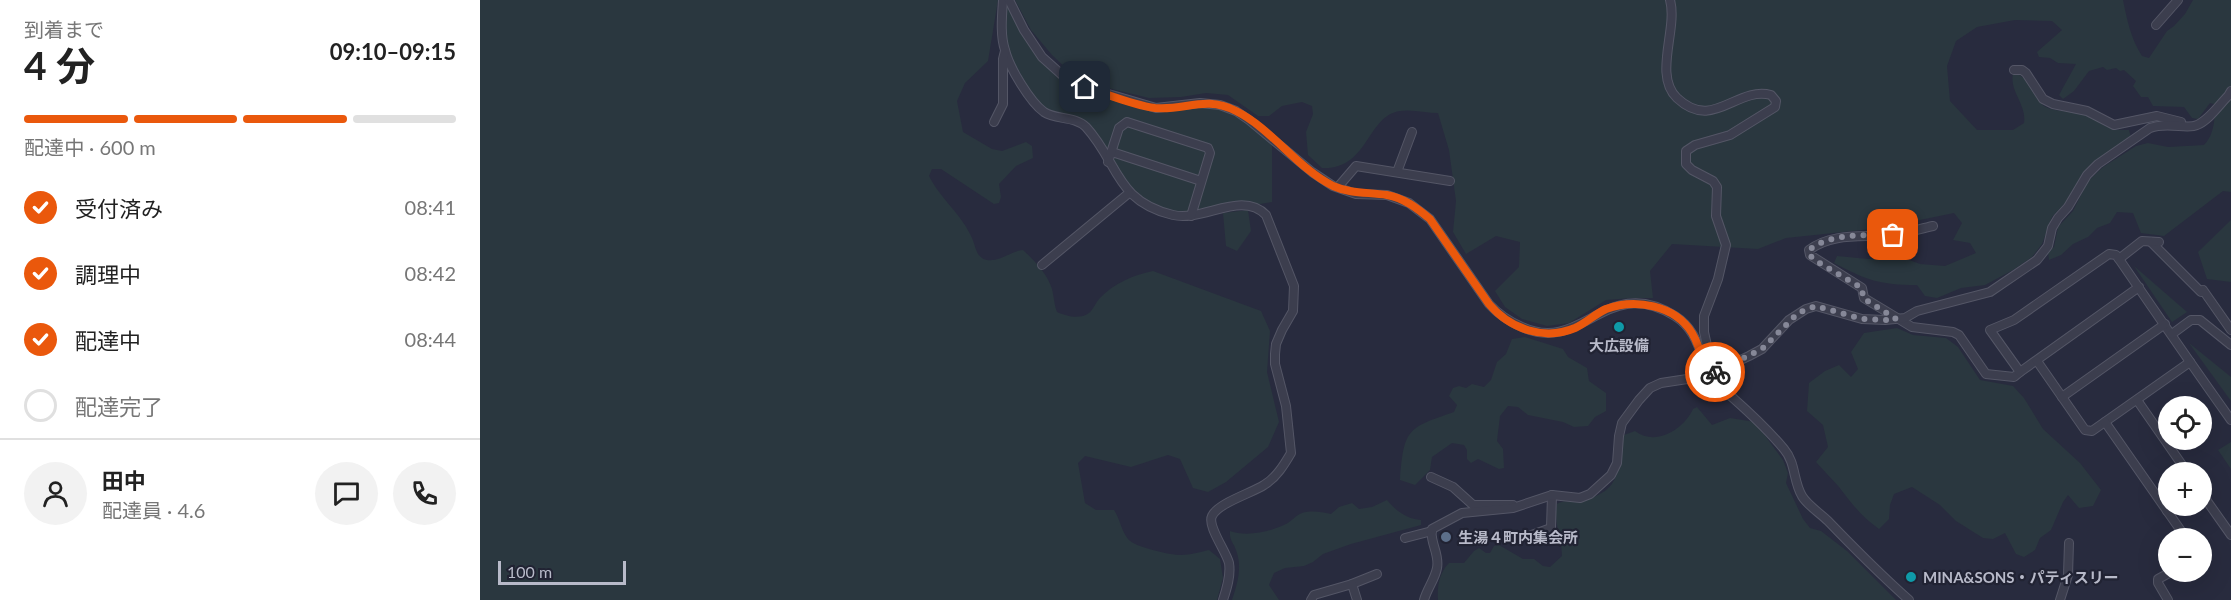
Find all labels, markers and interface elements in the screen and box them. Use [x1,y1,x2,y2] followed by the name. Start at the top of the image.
[24,17,104,41] text: 到着まで
[330,38,456,65] text: 09:10–09:15
[24,42,95,88] text: 4 分
[1059,61,1110,112] pin
[1068,70,1101,103] icon: home
[24,135,156,159] text: 配達中 · 600 m
[24,191,57,224] icon: check
[75,195,163,222] text: 受付済み
[405,195,456,219] text: 08:41
[1867,209,1918,260] pin
[1876,218,1909,251] icon: bag
[24,257,57,290] icon: check
[75,261,141,288] text: 調理中
[405,261,456,285] text: 08:42
[1612,320,1626,334] marker: 大広設備
[24,323,57,356] icon: check
[75,327,141,354] text: 配達中
[405,327,456,351] text: 08:44
[1589,336,1649,354] place label: 大広設備
[1685,342,1745,402] courier
[1699,356,1732,389] icon: bike
[75,393,163,420] text: 配達完了
[2158,396,2212,582] map controls
[2158,396,2212,450] button: locate
[24,462,87,525] button: person
[315,462,378,525] button: chat
[393,462,456,525] button: phone
[2158,462,2212,516] button: +
[102,467,146,494] text: 田中
[102,498,205,522] text: 配達員 · 4.6
[1458,528,1578,546] place label: 生湯４町内集会所
[2158,528,2212,582] button: −
[1439,530,1453,544] marker: 生湯４町内集会所
[498,558,626,586] scale bar
[507,562,552,581] text: 100 m
[1923,568,2119,586] place label: MINA&SONS・パティスリー
[1904,570,1918,584] marker: MINA&SONS・パティスリー

